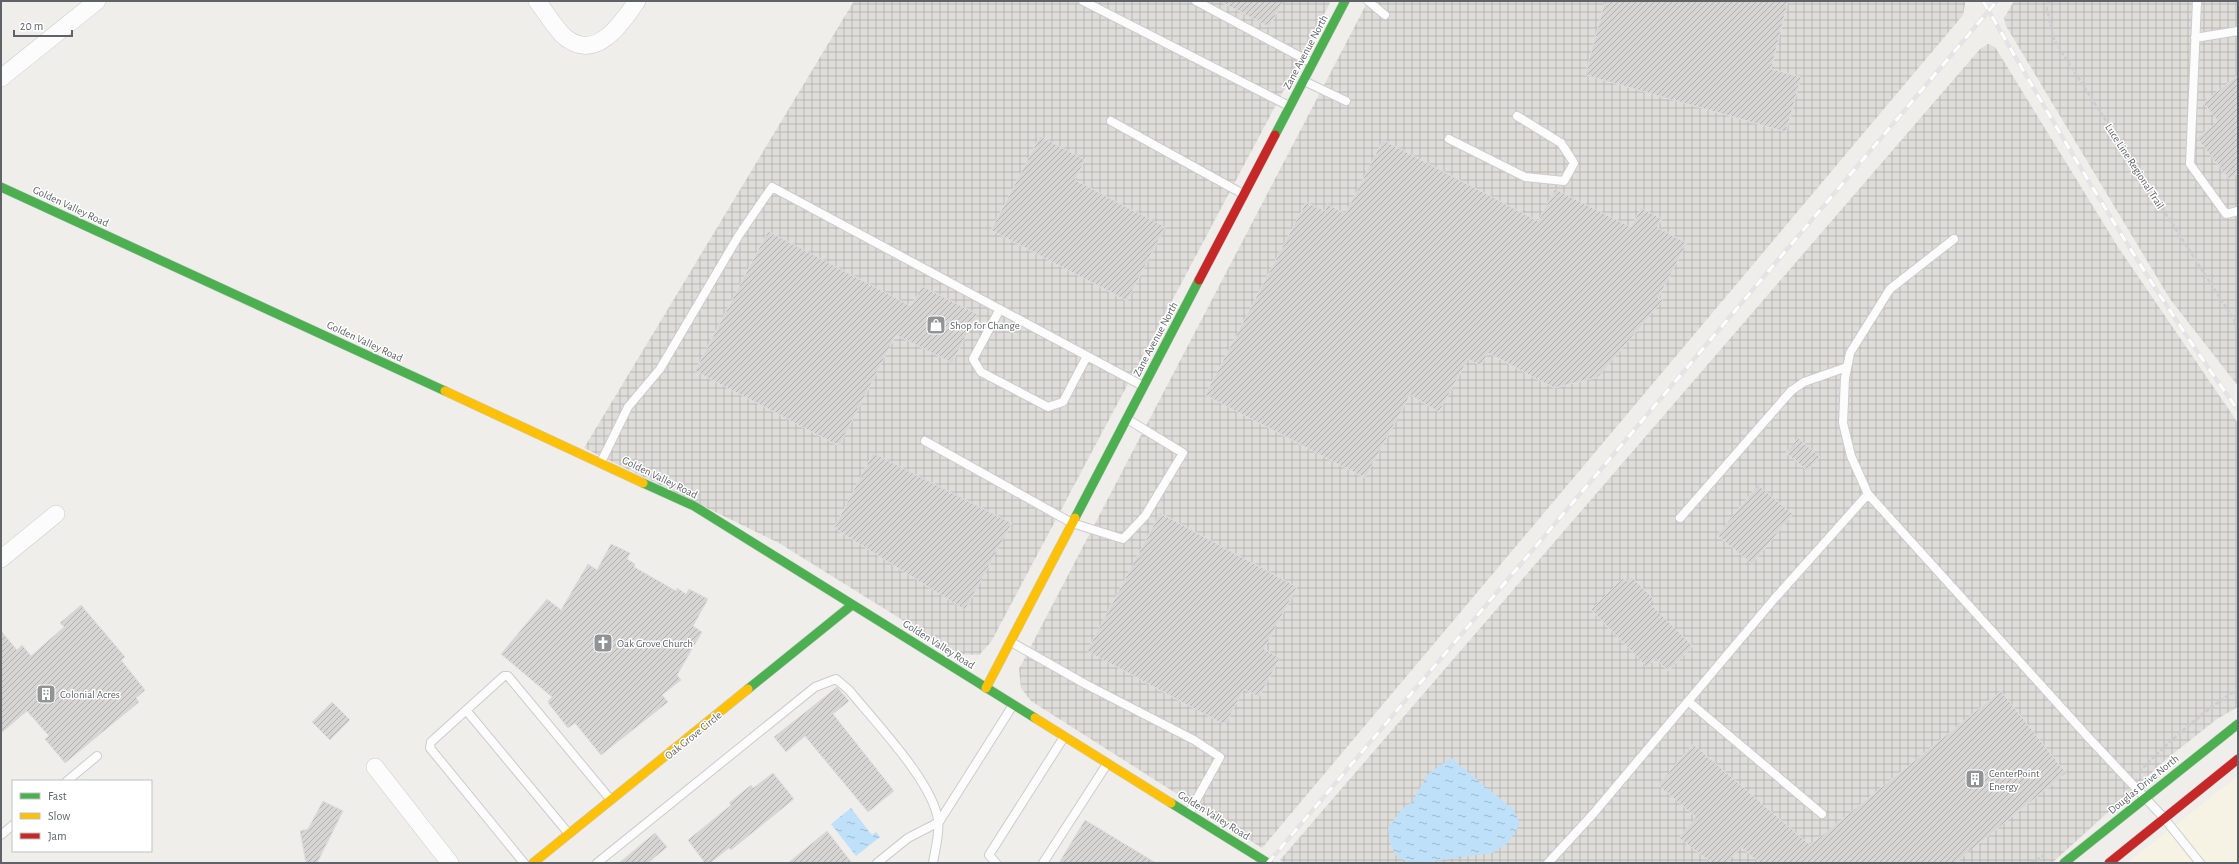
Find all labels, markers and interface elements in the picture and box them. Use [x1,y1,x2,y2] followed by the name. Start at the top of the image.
[14,12,72,38] scale bar
[1281,13,1330,91] street label: Zane Avenue North
[20,20,43,32] text: 20 m
[2103,122,2166,211] street label: Luce Line Regional Trail
[31,184,111,229] street label: Golden Valley Road
[1131,300,1180,378] street label: Zane Avenue North
[925,314,947,336] shop icon: Shop for Change
[325,319,405,364] street label: Golden Valley Road
[950,320,1020,331] place label: Shop for Change
[620,454,699,501] street label: Golden Valley Road
[901,618,977,671] street label: Golden Valley Road
[592,632,614,654] church icon: Oak Grove Church
[617,638,693,649] place label: Oak Grove Church
[35,683,57,705] building icon: Colonial Acres
[60,689,120,700] place label: Colonial Acres
[663,709,724,762] street label: Oak Grove Circle
[2106,753,2181,816] street label: Douglas Drive North
[1964,768,1986,790] building icon: CenterPoint Energy
[1989,768,2040,792] place label: CenterPoint Energy
[12,780,152,852] legend
[1176,789,1252,842] street label: Golden Valley Road
[48,790,67,802] text: Fast
[48,810,70,822] text: Slow
[48,830,67,842] text: Jam

